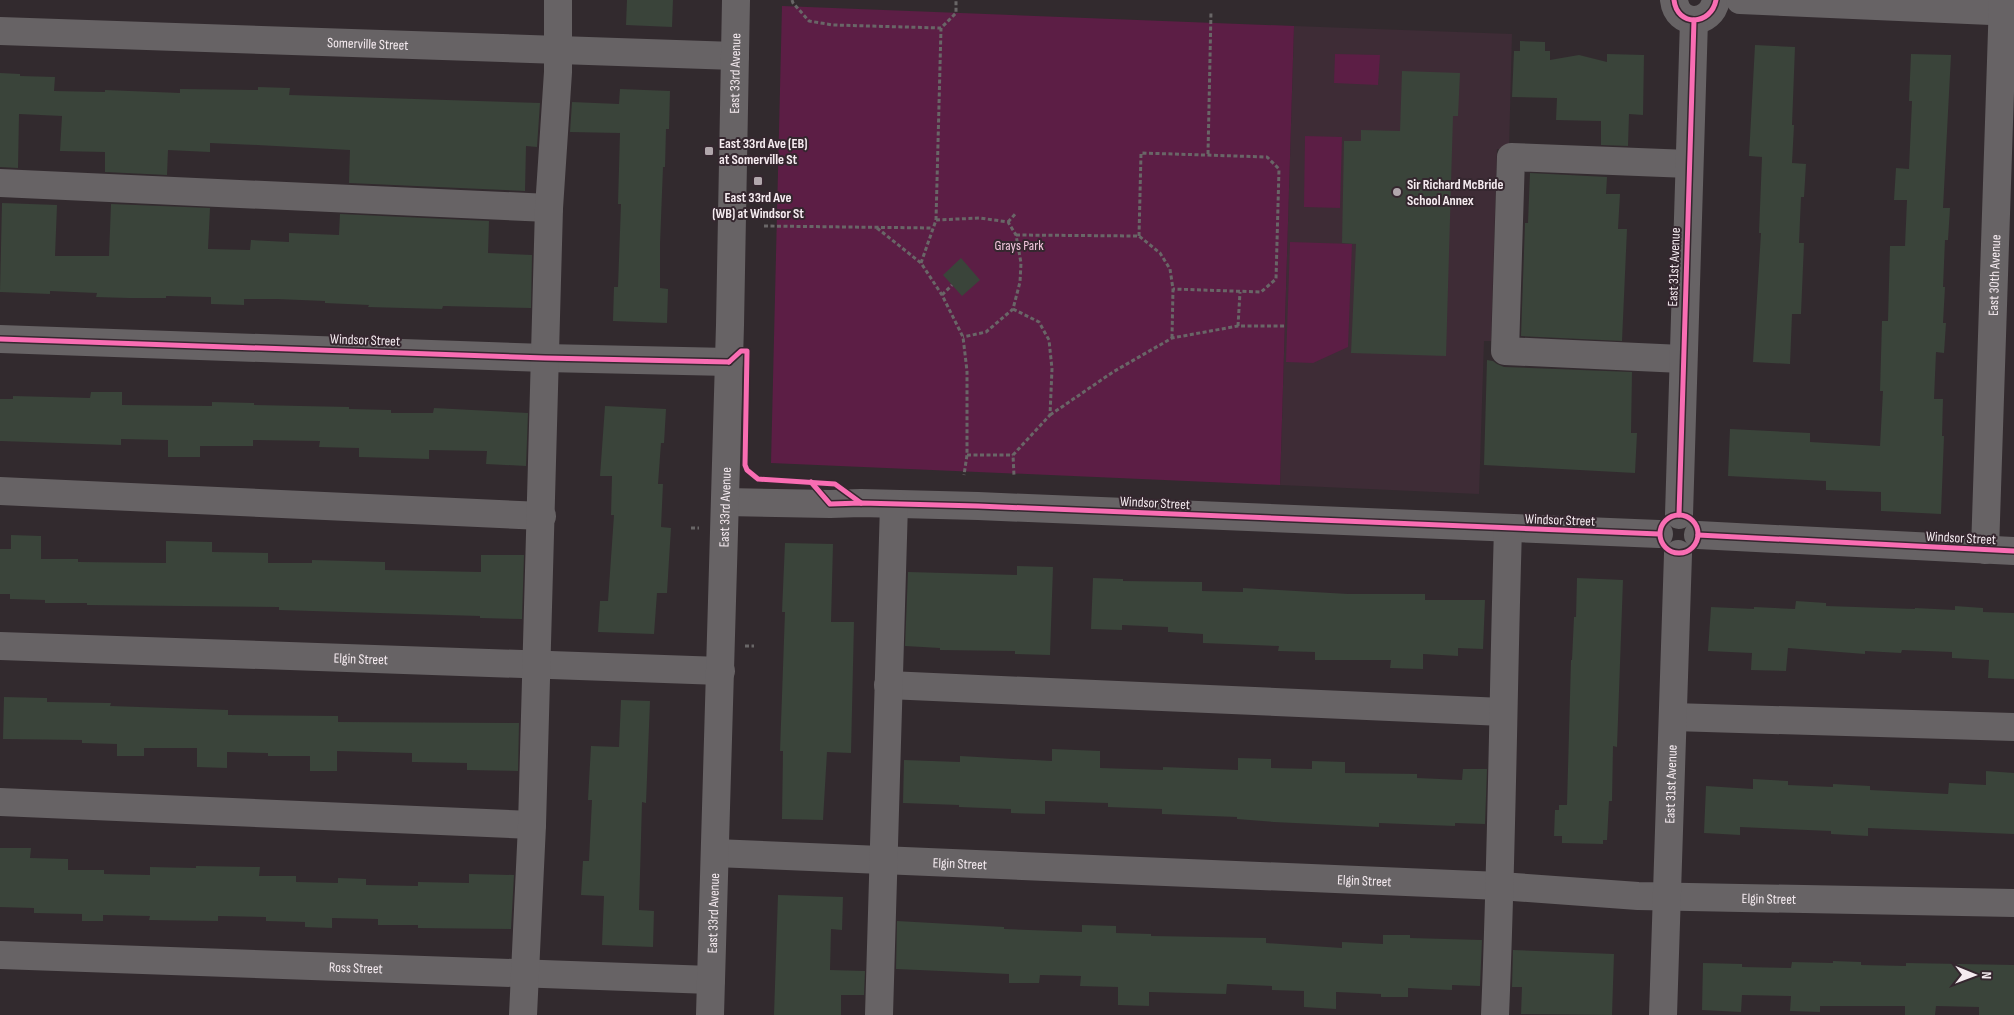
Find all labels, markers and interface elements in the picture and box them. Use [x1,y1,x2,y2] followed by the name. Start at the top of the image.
[725,33,744,114] street label: East 33rd Avenue
[327,34,409,53] street label: Somerville Street
[719,135,807,168] place label: East 33rd Ave (EB) at Somerville St
[703,145,715,157] marker: East 33rd Ave (EB) at Somerville St
[752,175,764,187] marker: East 33rd Ave (WB) at Windsor St
[1407,176,1503,209] place label: Sir Richard McBride School Annex
[1391,186,1403,198] marker: Sir Richard McBride School Annex
[712,189,804,222] place label: East 33rd Ave (WB) at Windsor St
[1664,227,1684,307] street label: East 31st Avenue
[1984,234,2004,316] street label: East 30th Avenue
[994,237,1044,254] park label: Grays Park
[330,330,400,350] street label: Windsor Street
[715,467,734,548] street label: East 33rd Avenue
[1120,493,1190,513] street label: Windsor Street
[1525,510,1595,530] street label: Windsor Street
[1926,528,1996,548] street label: Windsor Street
[333,649,388,668] street label: Elgin Street
[1661,744,1680,824] street label: East 31st Avenue
[932,854,987,873] street label: Elgin Street
[1337,871,1392,890] street label: Elgin Street
[703,873,723,953] street label: East 33rd Avenue
[1742,889,1796,907] street label: Elgin Street
[1949,950,1999,1000] north arrow
[329,958,383,977] street label: Ross Street
[1978,971,1995,979] text: N

